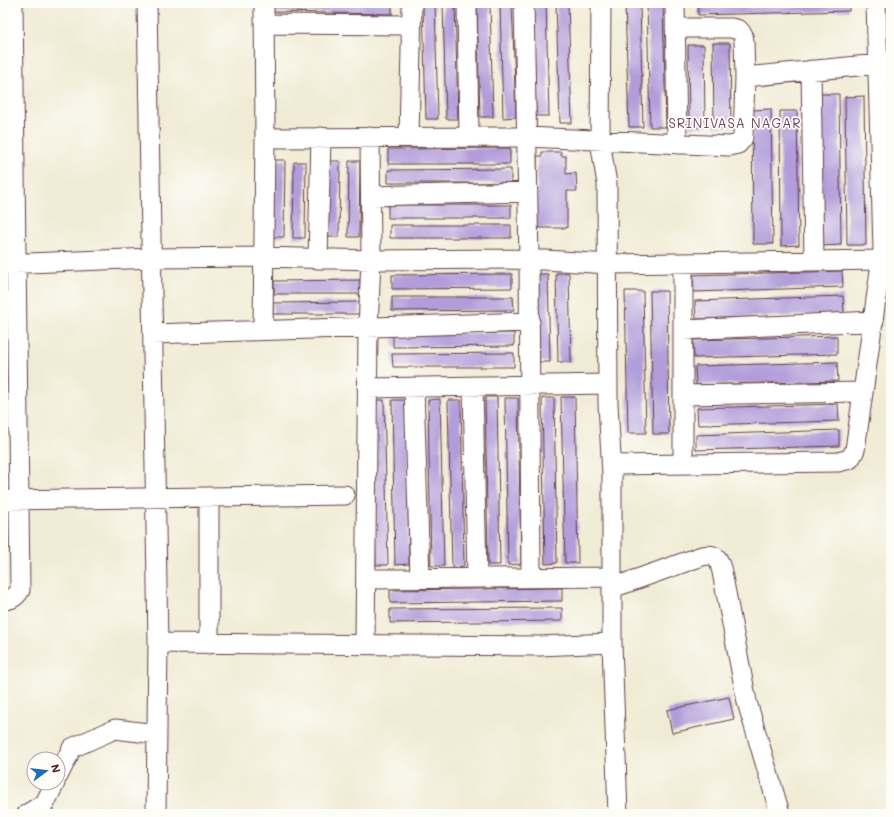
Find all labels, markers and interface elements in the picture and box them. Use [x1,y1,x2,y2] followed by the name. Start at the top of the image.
[668,114,802,131] district label: SRINIVASA NAGAR
[26,751,66,791] north arrow
[48,762,64,774] text: N

